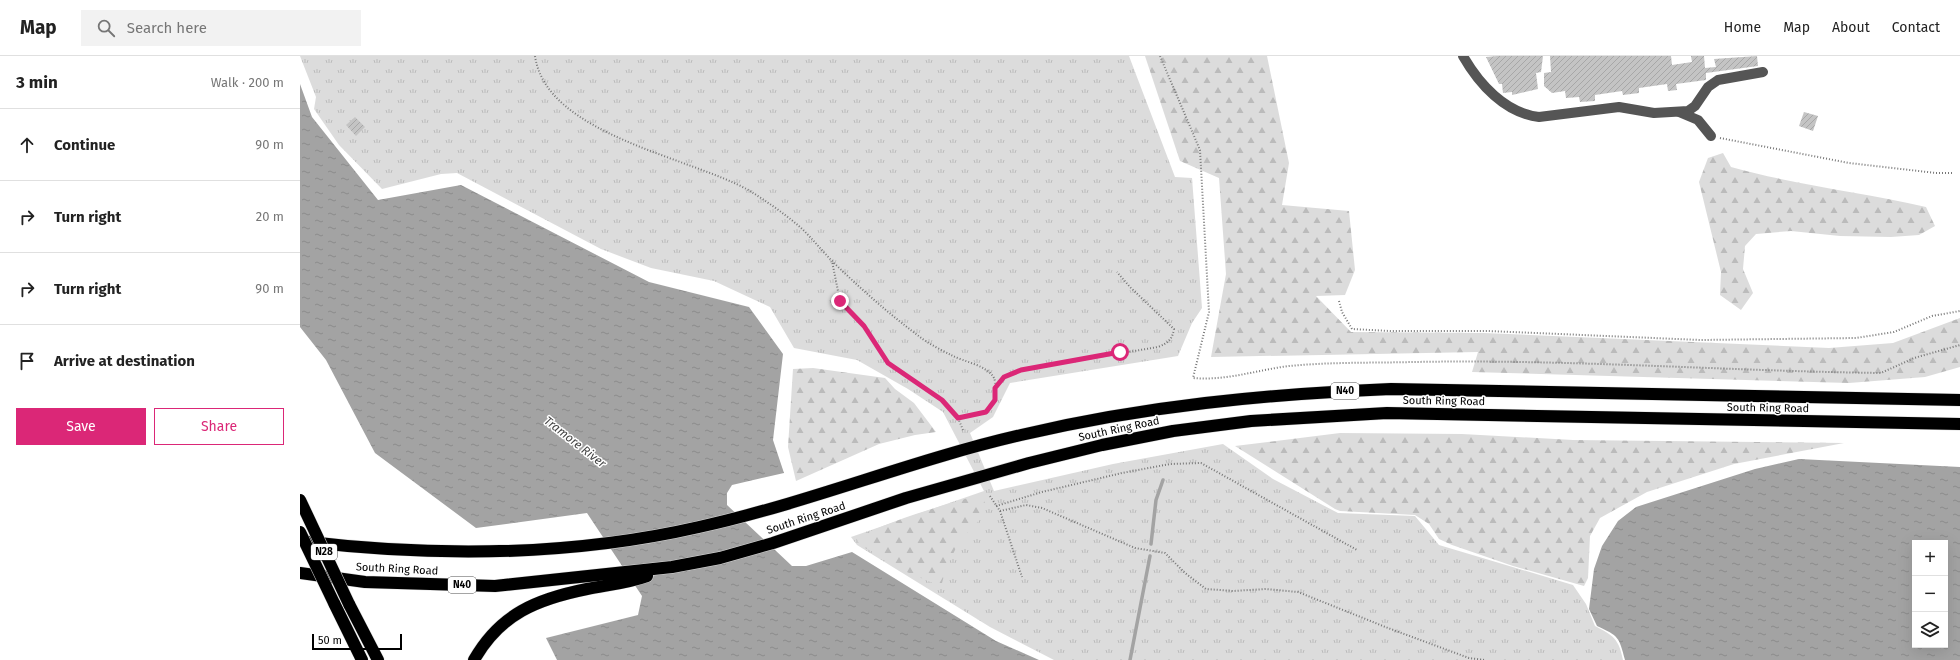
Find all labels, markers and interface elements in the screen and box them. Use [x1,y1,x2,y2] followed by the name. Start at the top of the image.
[81,10,361,46] search box
[20,16,57,39] text: Map
[95,17,117,39] icon: search
[127,19,207,37] text: Search here
[1724,19,1761,36] text: Home
[1783,19,1810,36] text: Map
[1832,19,1870,36] text: About
[1892,19,1940,36] text: Contact
[16,72,58,93] text: 3 min
[211,75,284,90] text: Walk · 200 m
[16,134,38,156] icon: ahead
[54,136,115,154] text: Continue
[255,137,284,152] text: 90 m
[16,206,38,228] icon: right
[54,208,121,226] text: Turn right
[256,209,284,224] text: 20 m
[16,278,38,300] icon: right
[54,280,121,298] text: Turn right
[255,281,284,296] text: 90 m
[831,292,849,310] route end
[1111,343,1129,361] route start
[16,350,38,372] icon: arrive
[54,352,195,370] text: Arrive at destination
[1331,383,1359,399] road number: N40
[1403,394,1485,408] street label: South Ring Road
[1727,401,1809,415] street label: South Ring Road
[16,408,146,445] button: Save
[154,408,284,445] button: Share
[541,414,609,471] water label: Tramore River
[1077,414,1161,444] street label: South Ring Road
[765,499,847,537] street label: South Ring Road
[1912,540,1948,648] map controls
[1912,540,1948,576] button: +
[311,544,337,560] road number: N28
[356,560,438,578] street label: South Ring Road
[1912,576,1948,612] button: −
[448,577,476,593] road number: N40
[1912,612,1948,648] button: layers
[312,632,402,651] scale bar
[318,634,342,647] text: 50 m

